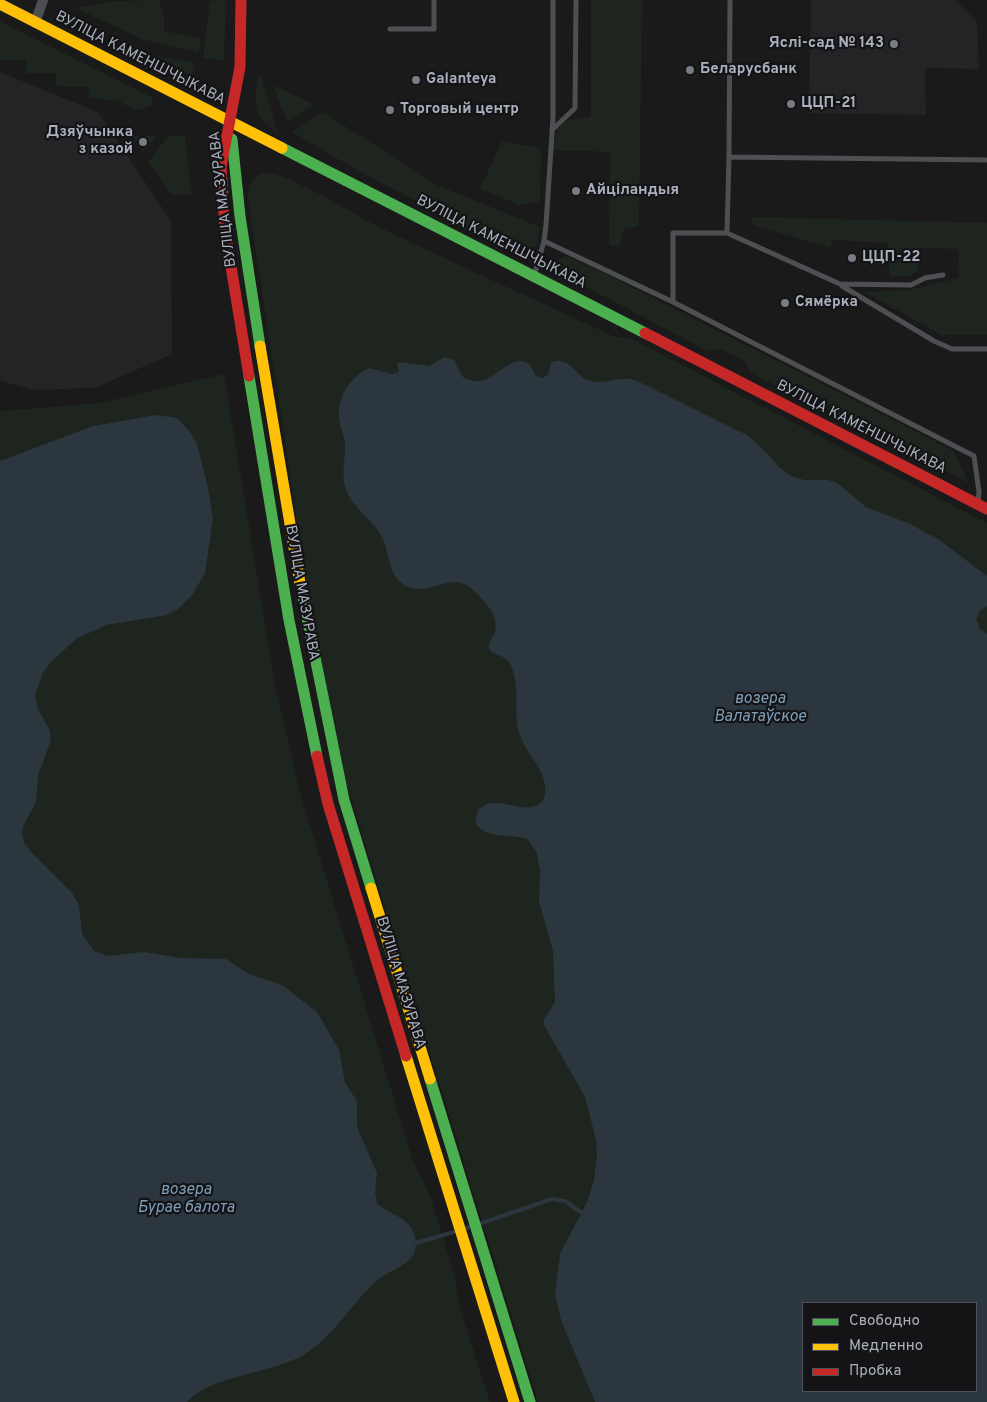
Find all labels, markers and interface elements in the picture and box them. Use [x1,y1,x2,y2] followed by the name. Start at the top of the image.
[52,8,228,110] street label: ВУЛІЦА КАМЕНШЧЫКАВА
[769,35,884,53] place label: Яслі-сад № 143
[888,38,900,50] marker: Яслі-сад № 143
[700,61,797,79] place label: Беларусбанк
[684,64,696,76] marker: Беларусбанк
[426,71,496,89] place label: Galanteya
[410,74,422,86] marker: Galanteya
[801,95,856,113] place label: ЦЦП-21
[785,98,797,110] marker: ЦЦП-21
[400,101,519,119] place label: Торговый центр
[384,104,396,116] marker: Торговый центр
[46,124,133,159] place label: Дзяўчынка з казой
[207,130,241,268] street label: ВУЛІЦА МАЗУРАВА
[137,136,149,148] marker: Дзяўчынка з казой
[586,182,679,200] place label: Айціландыя
[570,185,582,197] marker: Айціландыя
[413,192,589,294] street label: ВУЛІЦА КАМЕНШЧЫКАВА
[862,249,921,267] place label: ЦЦП-22
[846,252,858,264] marker: ЦЦП-22
[795,294,858,312] place label: Сямёрка
[779,297,791,309] marker: Сямёрка
[773,377,949,479] street label: ВУЛІЦА КАМЕНШЧЫКАВА
[280,524,322,662] street label: ВУЛІЦА МАЗУРАВА
[714,690,806,728] water label: возера Валатаўское
[371,915,429,1051] street label: ВУЛІЦА МАЗУРАВА
[138,1181,234,1219] water label: возера Бурае балота
[802,1302,977,1392] legend
[849,1312,920,1331] text: Свободно
[849,1337,923,1356] text: Медленно
[849,1362,901,1381] text: Пробка

